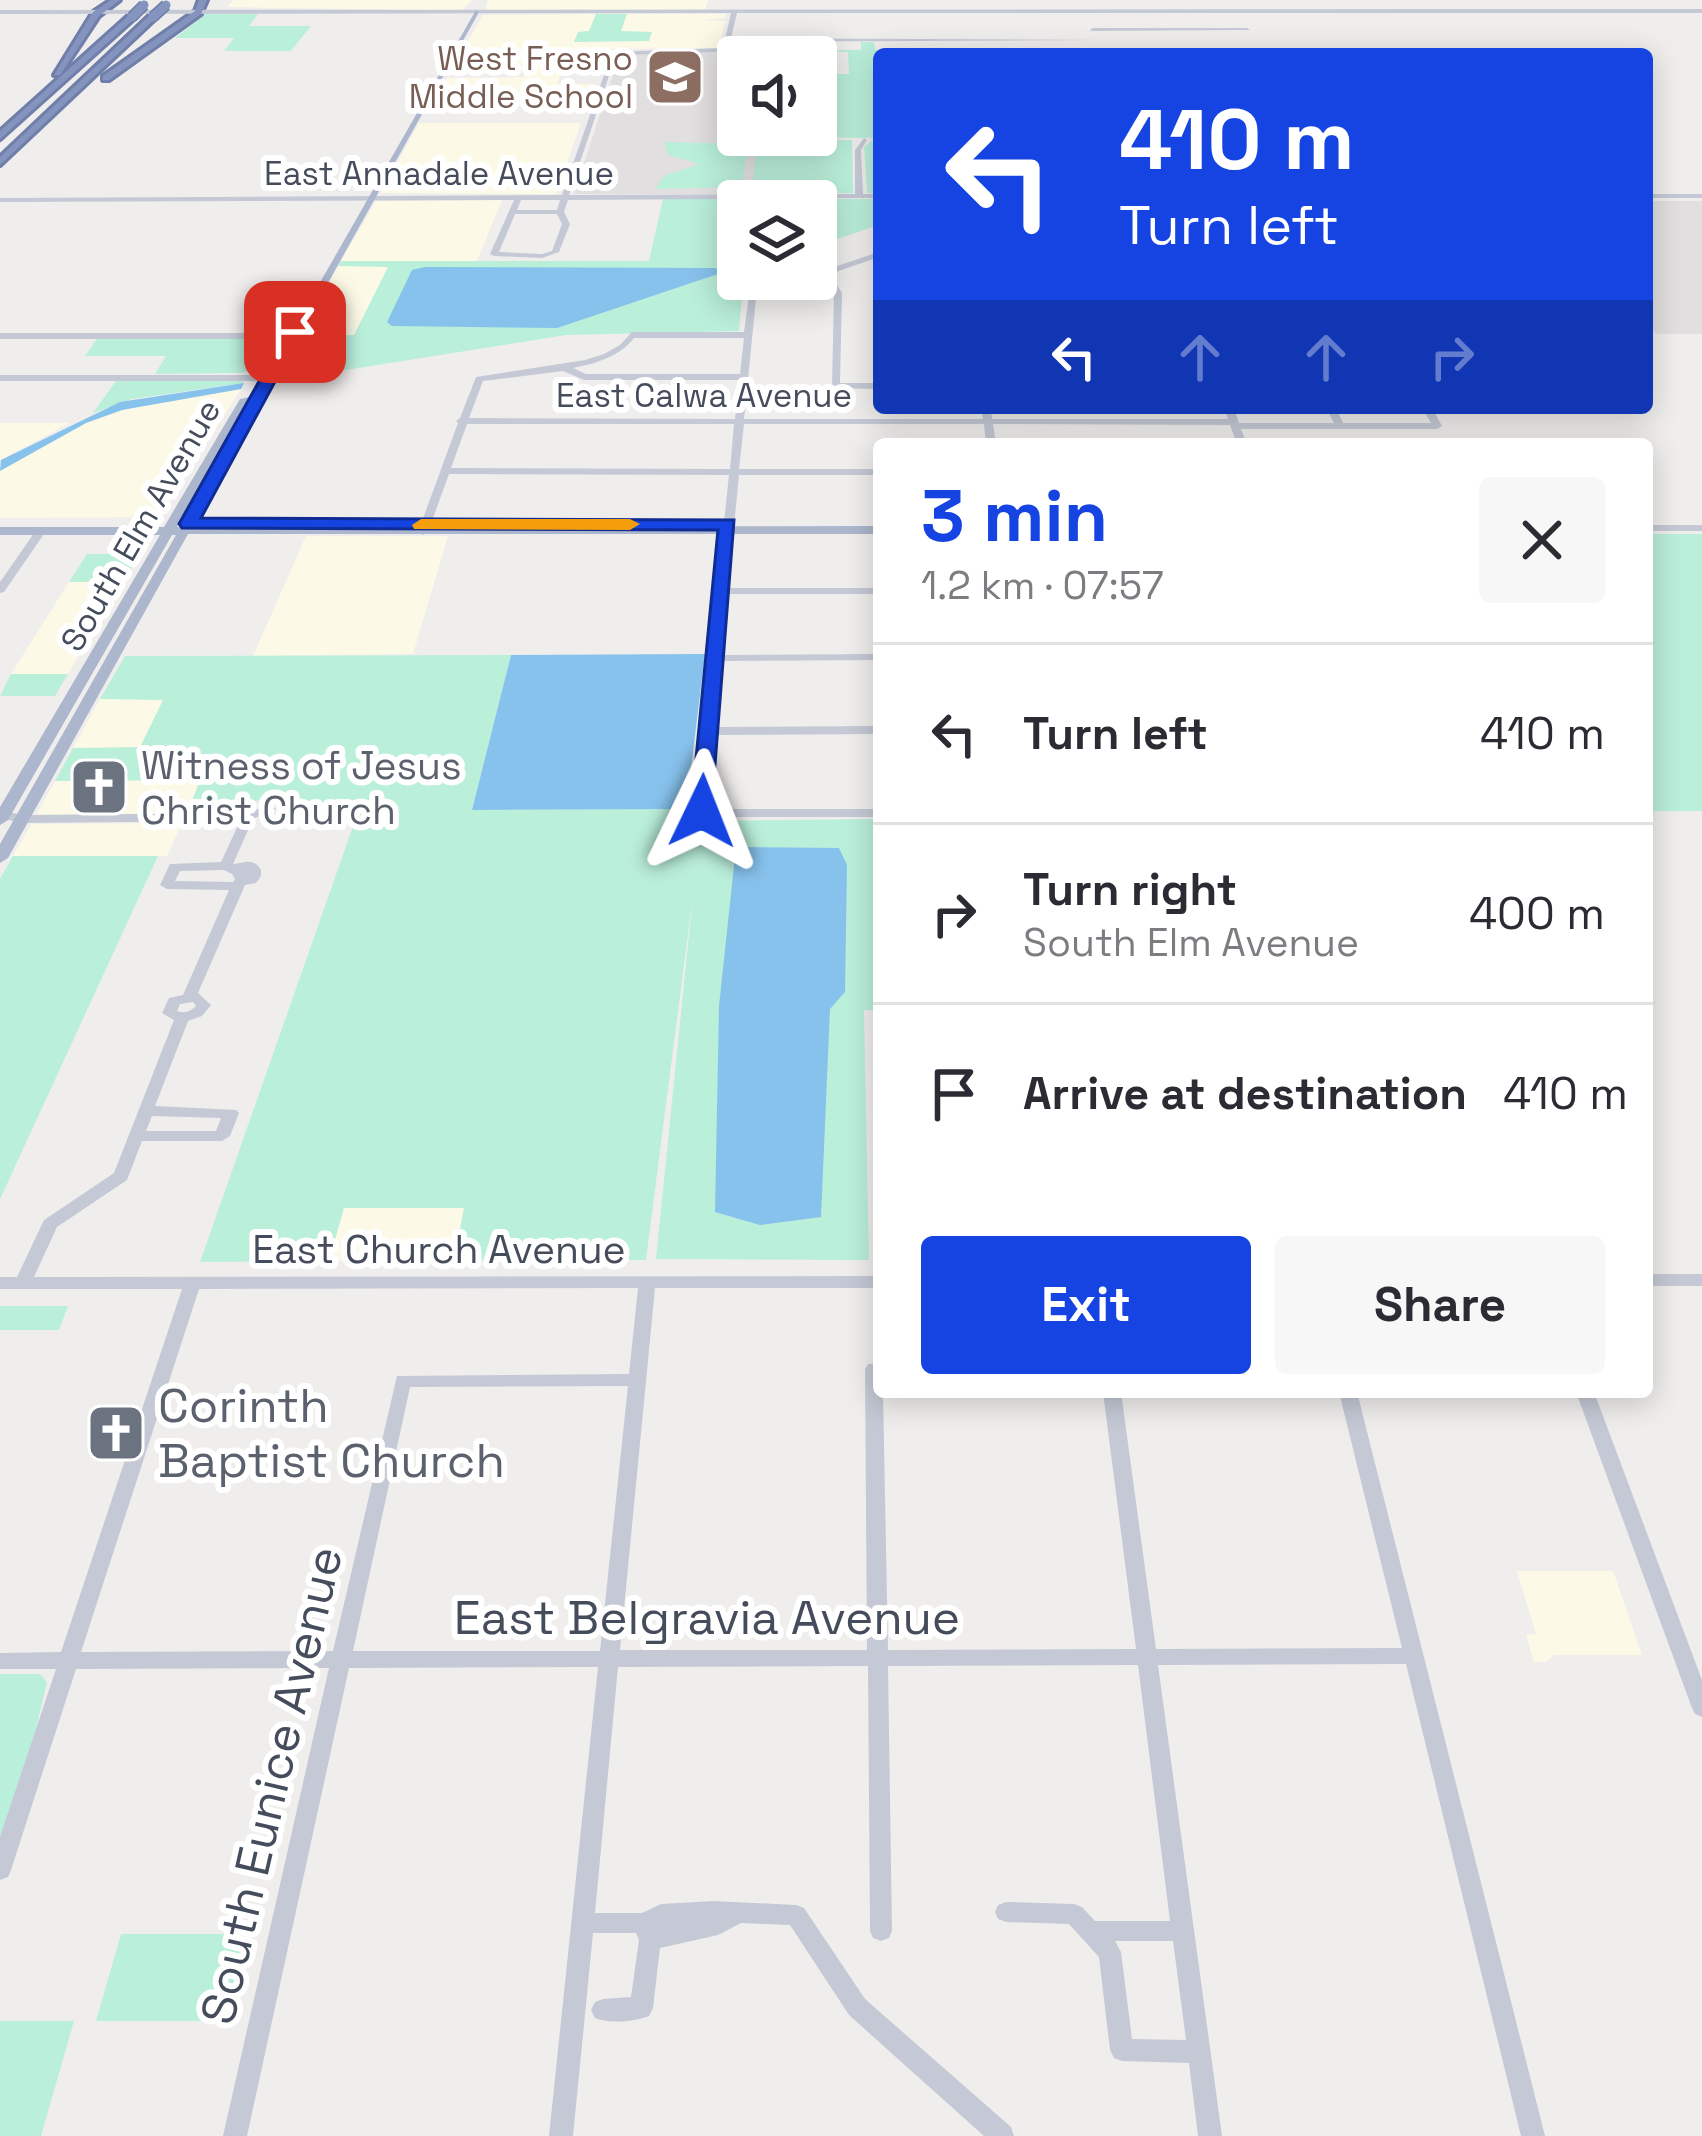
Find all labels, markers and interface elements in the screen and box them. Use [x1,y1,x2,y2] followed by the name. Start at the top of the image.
[717,36,837,300] map controls
[717,36,837,156] button: sound
[409,38,633,118] place label: West Fresno Middle School
[644,46,706,108] school or university icon: West Fresno Middle School
[1119,86,1355,194] text: 410 m
[921,96,1077,252] icon: left
[264,153,614,195] street label: East Annadale Avenue
[717,180,837,300] button: layers
[1119,191,1339,260] text: Turn left
[244,281,346,383] pin
[262,299,328,365] icon: arrive
[1041,324,1107,390] icon: left
[1167,324,1233,390] icon: ahead
[1293,324,1359,390] icon: ahead
[1419,324,1485,390] icon: right
[556,375,852,417] street label: East Calwa Avenue
[52,392,230,659] street label: South Elm Avenue
[921,470,1108,562] text: 3 min
[1479,477,1605,603] button: close
[921,561,1164,610] text: 1.2 km · 07:57
[921,701,987,767] icon: left
[1023,705,1208,762] text: Turn left
[1480,705,1605,762] text: 410 m
[141,741,462,835] place label: Witness of Jesus Christ Church
[639,748,765,874] position arrow
[68,756,130,818] church icon: Witness of Jesus Christ Church
[1023,861,1237,918] text: Turn right
[921,881,987,947] icon: right
[1469,885,1605,942] text: 400 m
[1023,918,1359,967] text: South Elm Avenue
[921,1061,987,1127] icon: arrive
[1023,1065,1467,1122] text: Arrive at destination
[1503,1065,1628,1122] text: 410 m
[252,1225,626,1274] street label: East Church Avenue
[921,1236,1251,1374] button: Exit
[1275,1236,1605,1374] button: Share
[158,1375,505,1491] place label: Corinth Baptist Church
[85,1402,147,1464] church icon: Corinth Baptist Church
[187,1540,356,2030] street label: South Eunice Avenue
[454,1587,960,1648] street label: East Belgravia Avenue

